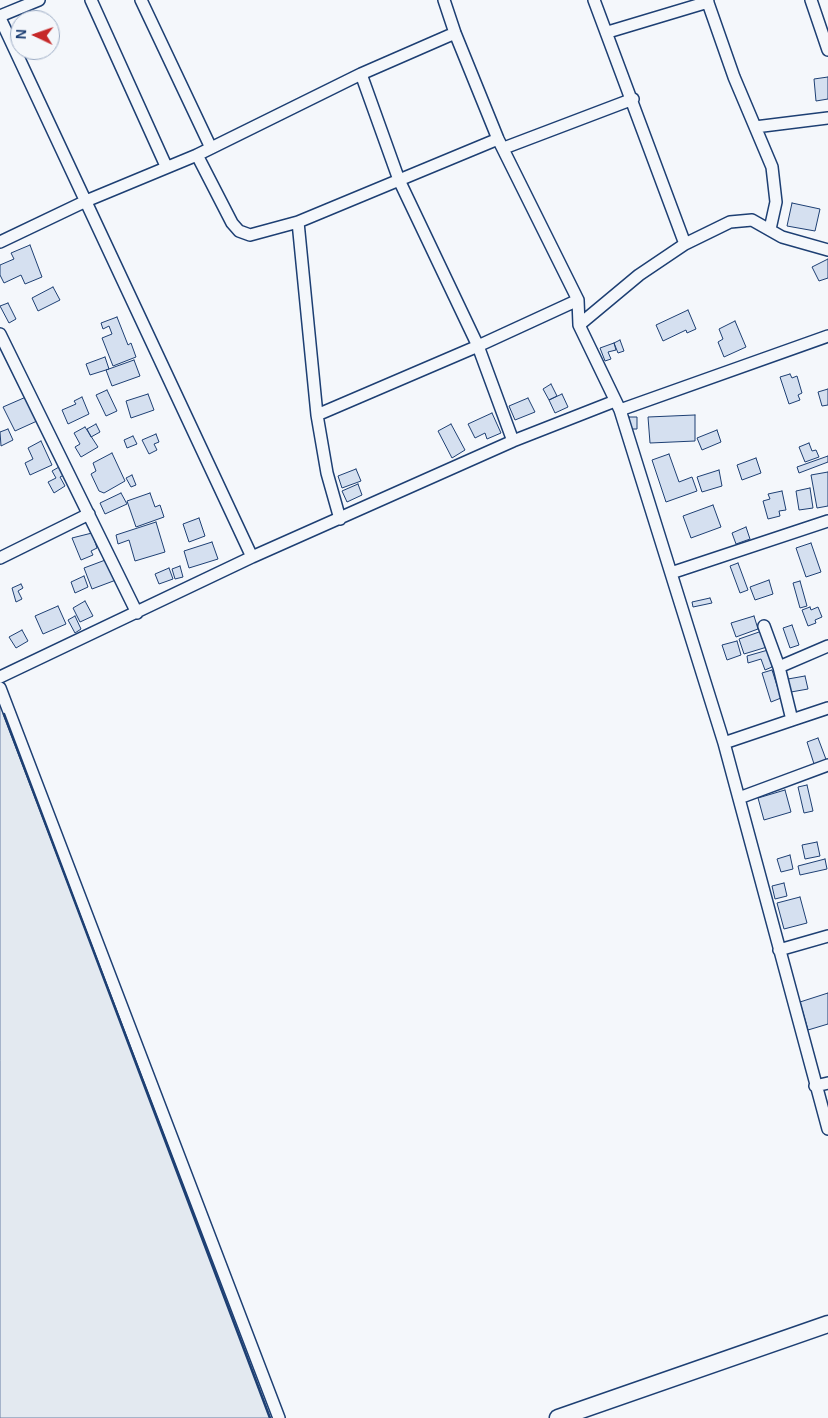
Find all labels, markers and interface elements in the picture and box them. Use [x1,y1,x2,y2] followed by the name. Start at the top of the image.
[10,10,60,60] north arrow
[13,29,29,40] text: N

